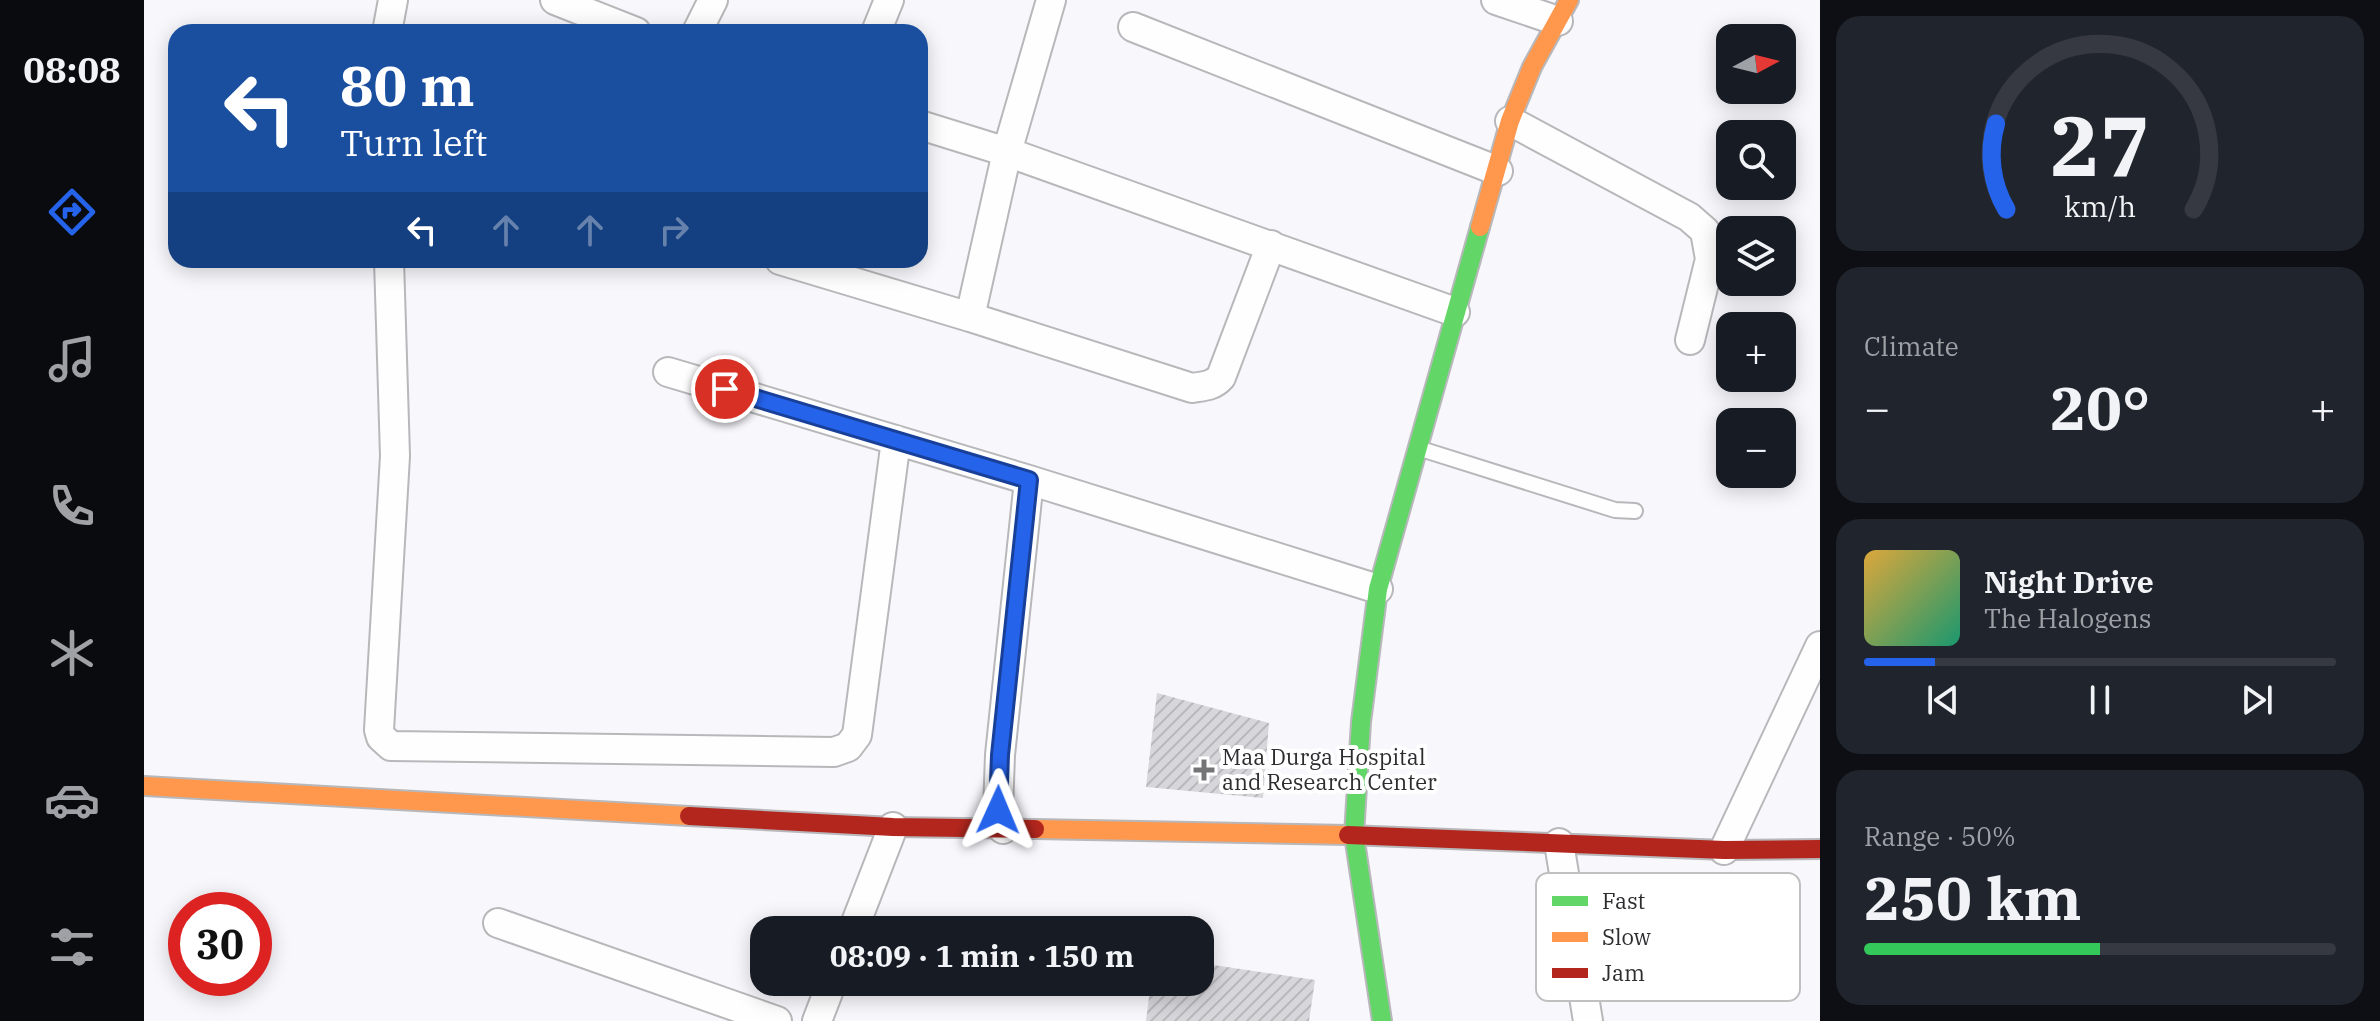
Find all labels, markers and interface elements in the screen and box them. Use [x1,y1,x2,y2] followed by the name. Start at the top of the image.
[1716,24,1796,104] north arrow
[1716,24,1796,488] map controls
[23,46,121,93] text: 08:08
[340,49,475,121] text: 80 m
[208,56,312,160] icon: left
[2050,90,2150,198] text: 27
[340,119,487,166] text: Turn left
[1716,120,1796,200] button: search
[44,184,100,240] icon: directions
[2064,188,2136,225] text: km/h
[400,208,444,252] icon: left
[484,208,528,252] icon: ahead
[568,208,612,252] icon: ahead
[652,208,696,252] icon: right
[1716,216,1796,296] button: layers
[1716,312,1796,392] button: +
[1864,329,1959,363] text: Climate
[44,331,100,387] icon: music
[691,355,759,423] pin
[703,367,747,411] icon: arrive
[2050,368,2150,447] text: 20°
[1864,379,1890,436] text: −
[2310,379,2336,436] text: +
[1716,408,1796,488] button: −
[44,478,100,534] icon: phone
[1984,562,2154,601] text: Night Drive
[1984,601,2152,635] text: The Halogens
[44,625,100,681] icon: climate
[1921,678,1965,722] icon: previous
[2078,678,2122,722] icon: pause
[2235,678,2279,722] icon: next
[1222,742,1437,796] place label: Maa Durga Hospital and Research Center
[1193,759,1215,781] marker: Maa Durga Hospital and Research Center
[956,768,1040,852] position arrow
[44,772,100,828] icon: car
[1864,819,2016,853] text: Range · 50%
[1864,858,2082,937] text: 250 km
[1536,873,1800,1001] legend
[1602,886,1645,915] text: Fast
[168,892,272,996] speed limit sign: 30
[44,919,100,975] icon: filters
[1602,922,1651,951] text: Slow
[830,936,1134,975] text: 08:09 · 1 min · 150 m
[1602,958,1645,987] text: Jam

